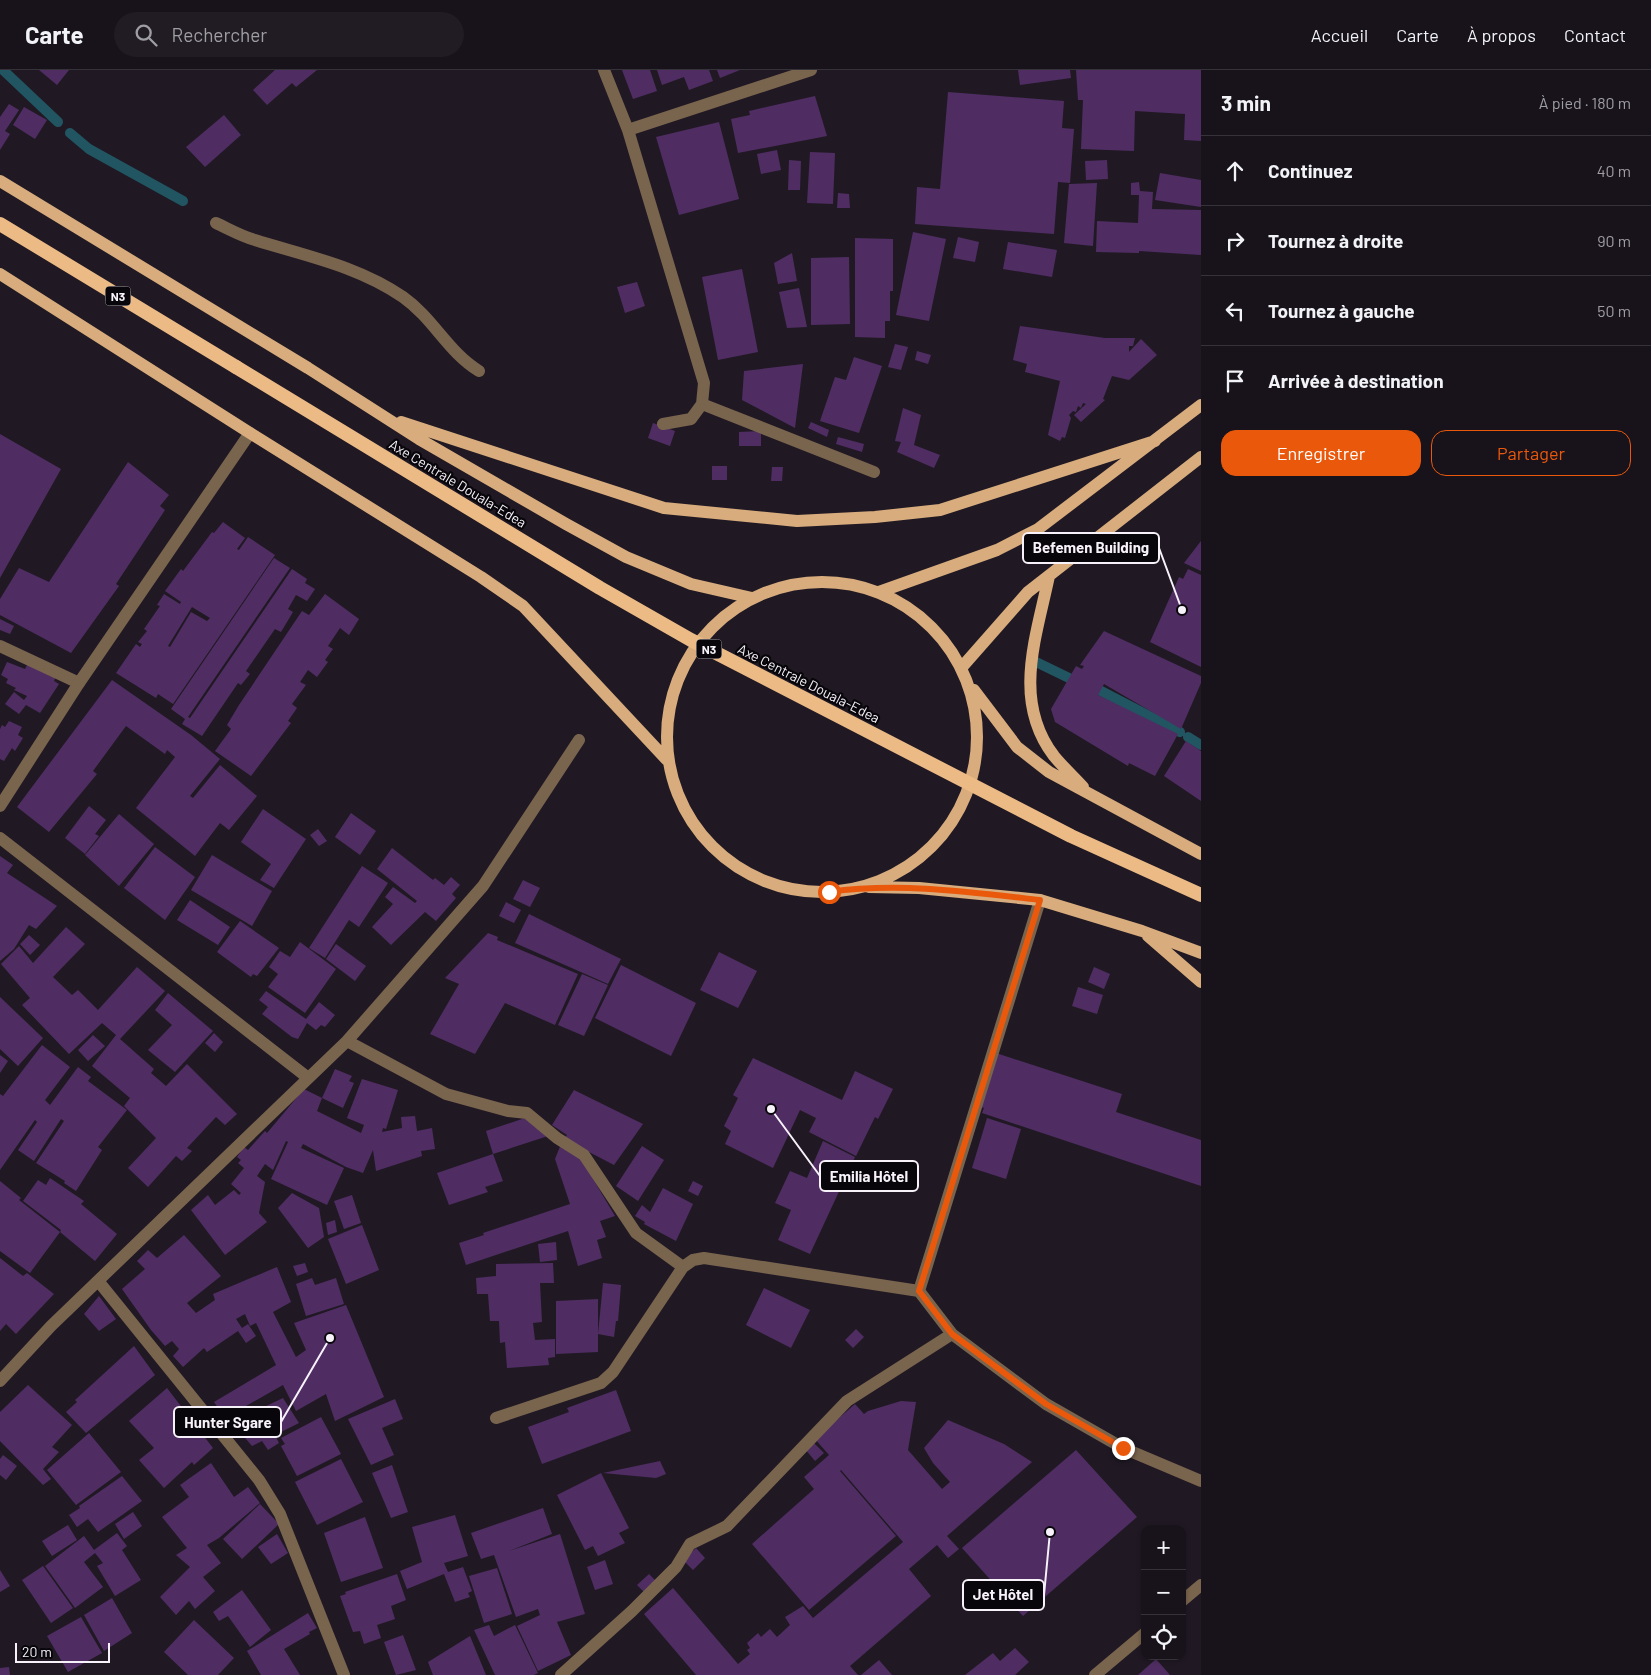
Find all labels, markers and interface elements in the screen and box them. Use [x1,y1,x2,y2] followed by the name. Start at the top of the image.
[114,12,464,57] search box
[25,20,84,49] text: Carte
[132,21,160,49] icon: search
[172,23,267,46] text: Rechercher
[1311,24,1368,46] text: Accueil
[1396,24,1439,46] text: Carte
[1467,24,1536,46] text: À propos
[1564,24,1626,46] text: Contact
[1221,90,1271,115] text: 3 min
[1539,93,1631,112] text: À pied · 180 m
[1221,157,1249,185] icon: ahead
[1268,159,1352,182] text: Continuez
[1597,161,1631,180] text: 40 m
[1221,227,1249,255] icon: right
[1268,229,1404,252] text: Tournez à droite
[1597,231,1631,250] text: 90 m
[106,287,130,306] road number: N3
[1221,297,1249,325] icon: left
[1268,299,1415,322] text: Tournez à gauche
[1597,301,1631,320] text: 50 m
[1221,367,1249,395] icon: arrive
[1268,369,1444,392] text: Arrivée à destination
[1221,430,1421,476] button: Enregistrer
[1431,430,1631,476] button: Partager
[386,435,530,531] street label: Axe Centrale Douala-Edea
[1023,533,1159,563] callout: Befemen Building
[1033,538,1149,556] text: Befemen Building
[696,640,722,658] road number: N3
[735,640,883,726] street label: Axe Centrale Douala-Edea
[818,881,841,904] route start
[820,1161,918,1191] callout: Emilia Hôtel
[830,1167,908,1185] text: Emilia Hôtel
[174,1407,281,1437] callout: Hunter Sgare
[184,1413,272,1431] text: Hunter Sgare
[1112,1437,1135,1460] route end
[1141,1525,1186,1660] map controls
[1141,1525,1186,1570] button: +
[1141,1570,1186,1615] button: −
[963,1580,1044,1610] callout: Jet Hôtel
[973,1585,1033,1603] text: Jet Hôtel
[1141,1615,1186,1660] button: locate
[15,1640,110,1663] scale bar
[22,1643,52,1660] text: 20 m

